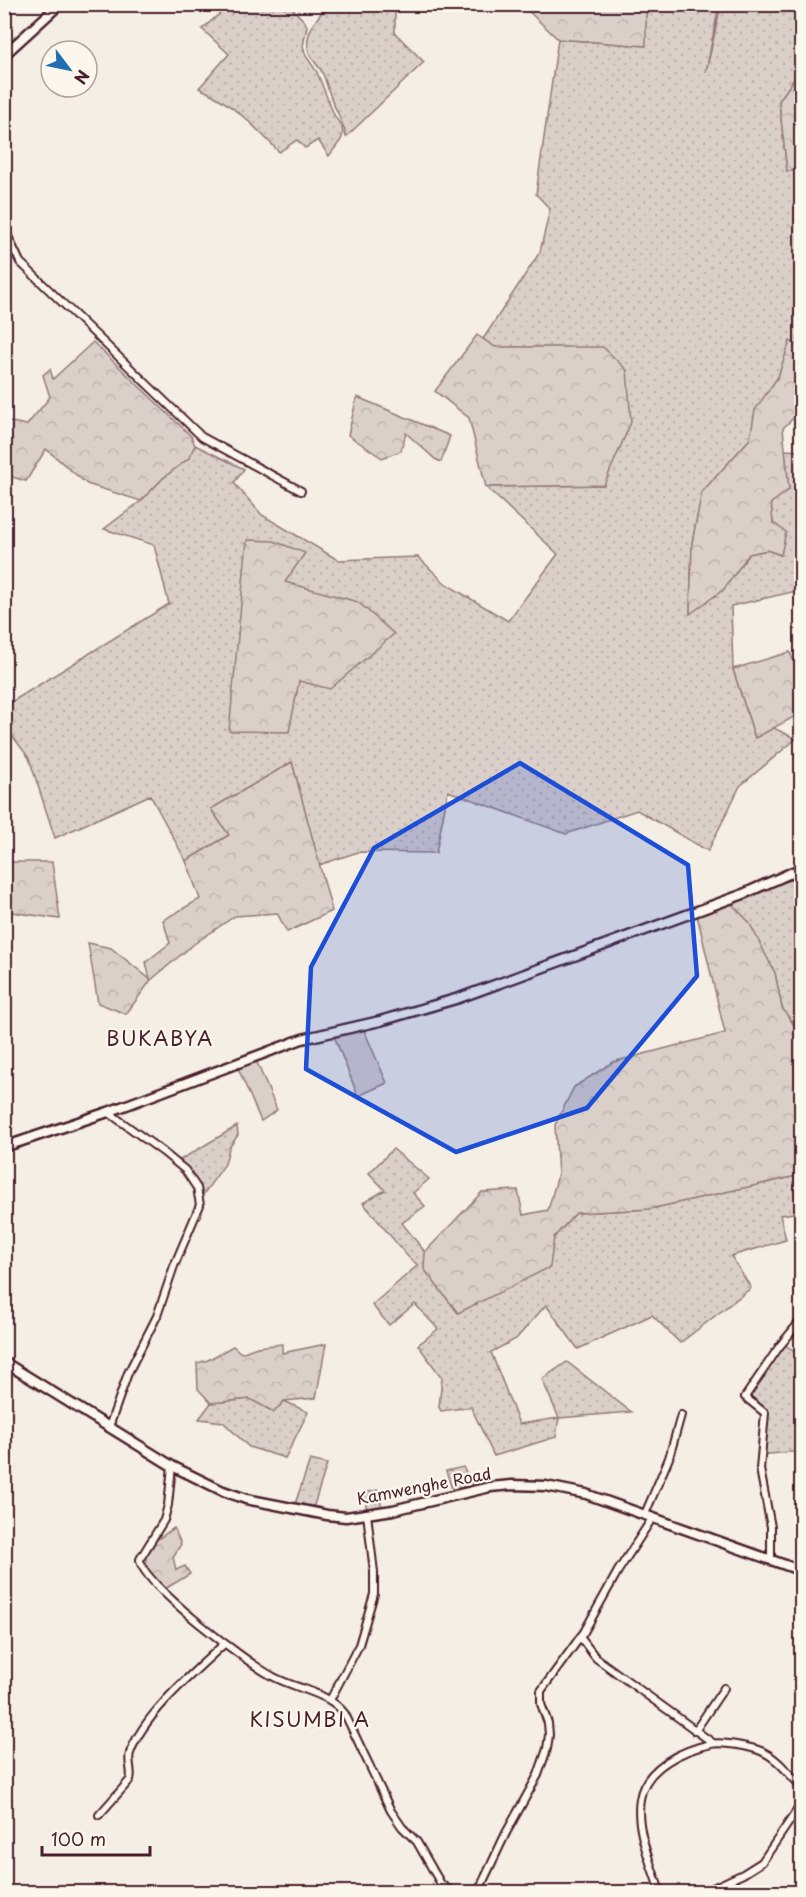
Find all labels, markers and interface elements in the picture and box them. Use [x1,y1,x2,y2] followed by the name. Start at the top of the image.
[39,39,99,99] north arrow
[69,66,96,89] text: N
[106,1023,214,1053] district label: BUKABYA
[354,1460,493,1510] street label: Kamwenghe Road
[249,1704,371,1734] district label: KISUMBI A
[42,1819,150,1857] scale bar
[51,1825,106,1852] text: 100 m

